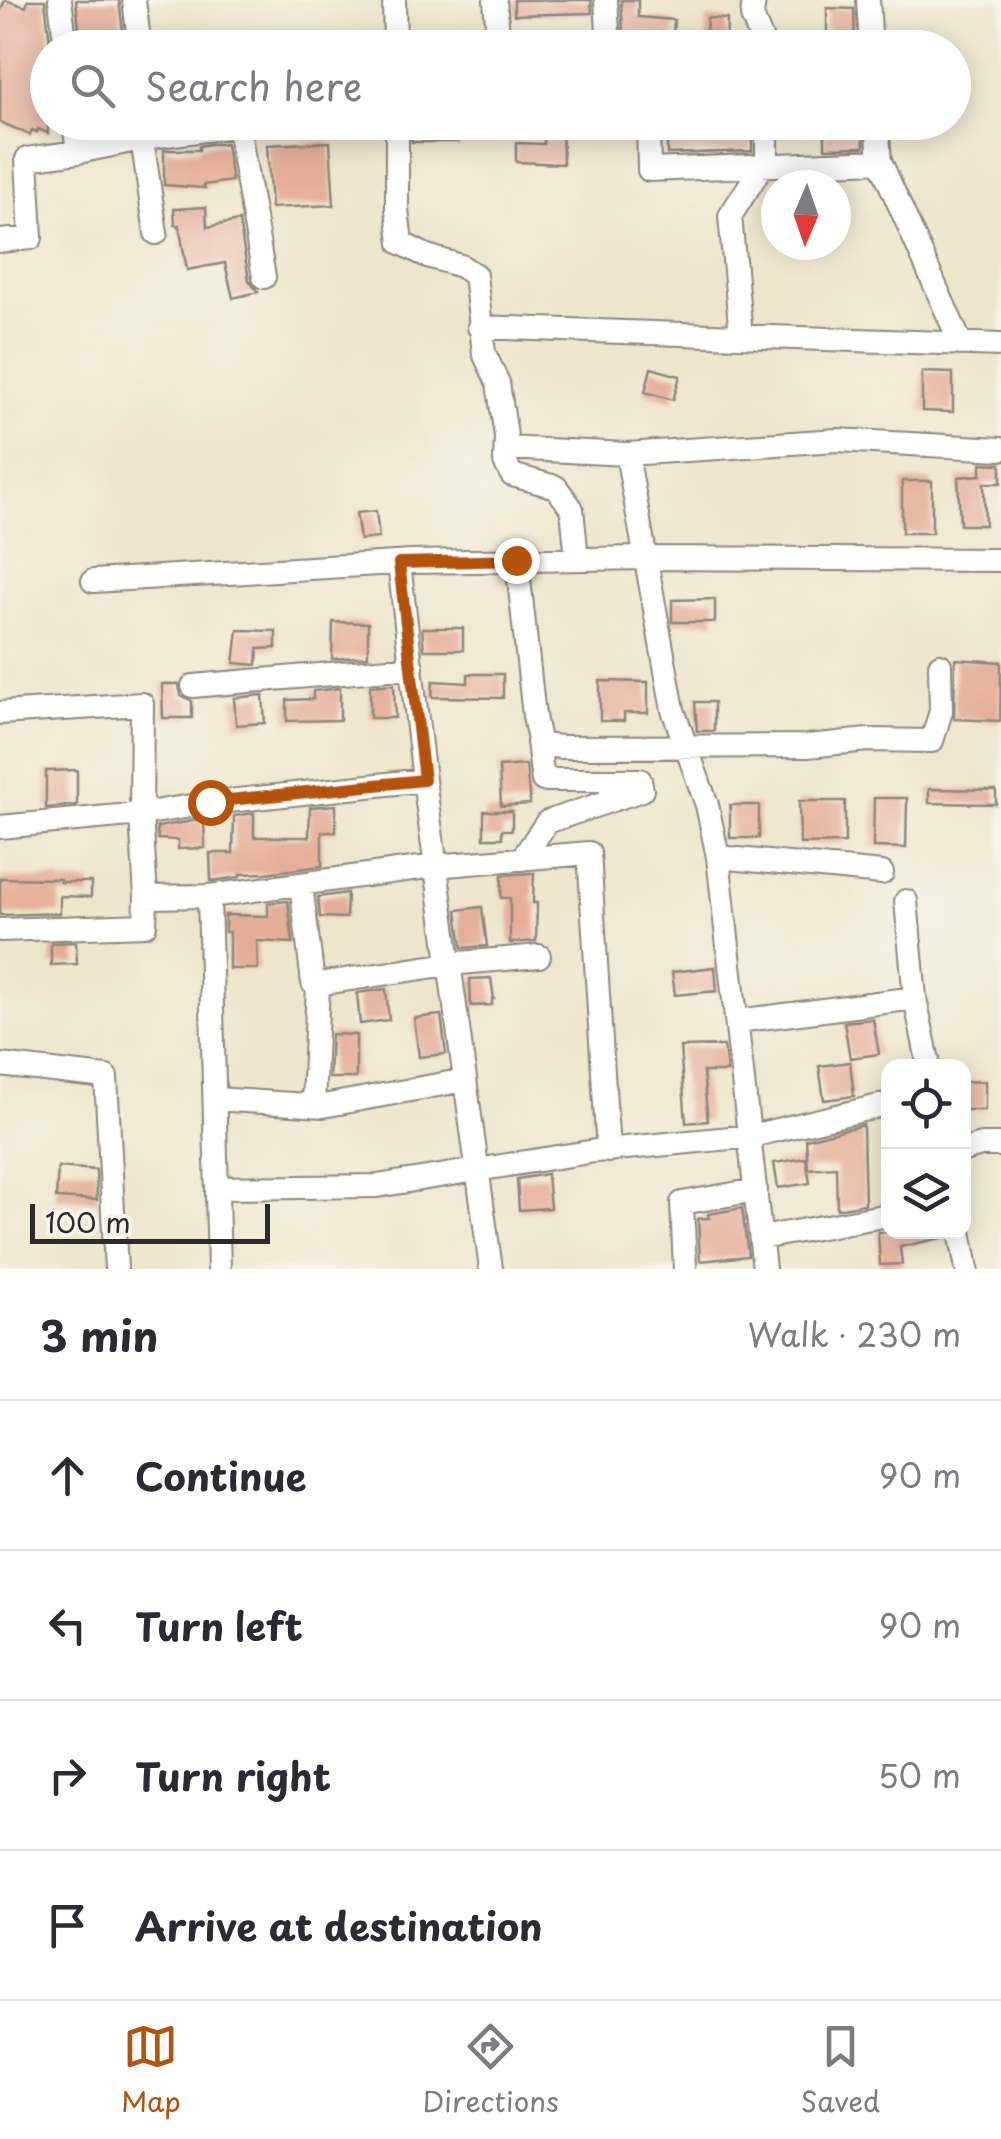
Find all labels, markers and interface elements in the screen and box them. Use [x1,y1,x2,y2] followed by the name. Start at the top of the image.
[30,30,971,140] search box
[145,57,362,114] text: Search here
[65,58,120,113] icon: search
[761,170,851,260] north arrow
[494,538,540,584] route end
[188,780,234,826] route start
[881,1059,971,1239] map controls
[881,1059,971,1149] button: locate
[881,1149,971,1239] button: layers
[30,1199,270,1244] scale bar
[45,1200,131,1243] text: 100 m
[40,1303,158,1366] text: 3 min
[748,1310,961,1358] text: Walk · 230 m
[135,1447,306,1504] text: Continue
[40,1448,95,1503] icon: ahead
[879,1451,961,1499] text: 90 m
[135,1597,303,1654] text: Turn left
[40,1598,95,1653] icon: left
[879,1601,961,1649] text: 90 m
[135,1747,331,1804] text: Turn right
[40,1748,95,1803] icon: right
[878,1751,961,1799] text: 50 m
[135,1897,543,1954] text: Arrive at destination
[40,1898,95,1953] icon: arrive
[121,2019,181,2122] tab: Map
[423,2019,559,2122] tab: Directions
[801,2019,880,2122] tab: Saved

